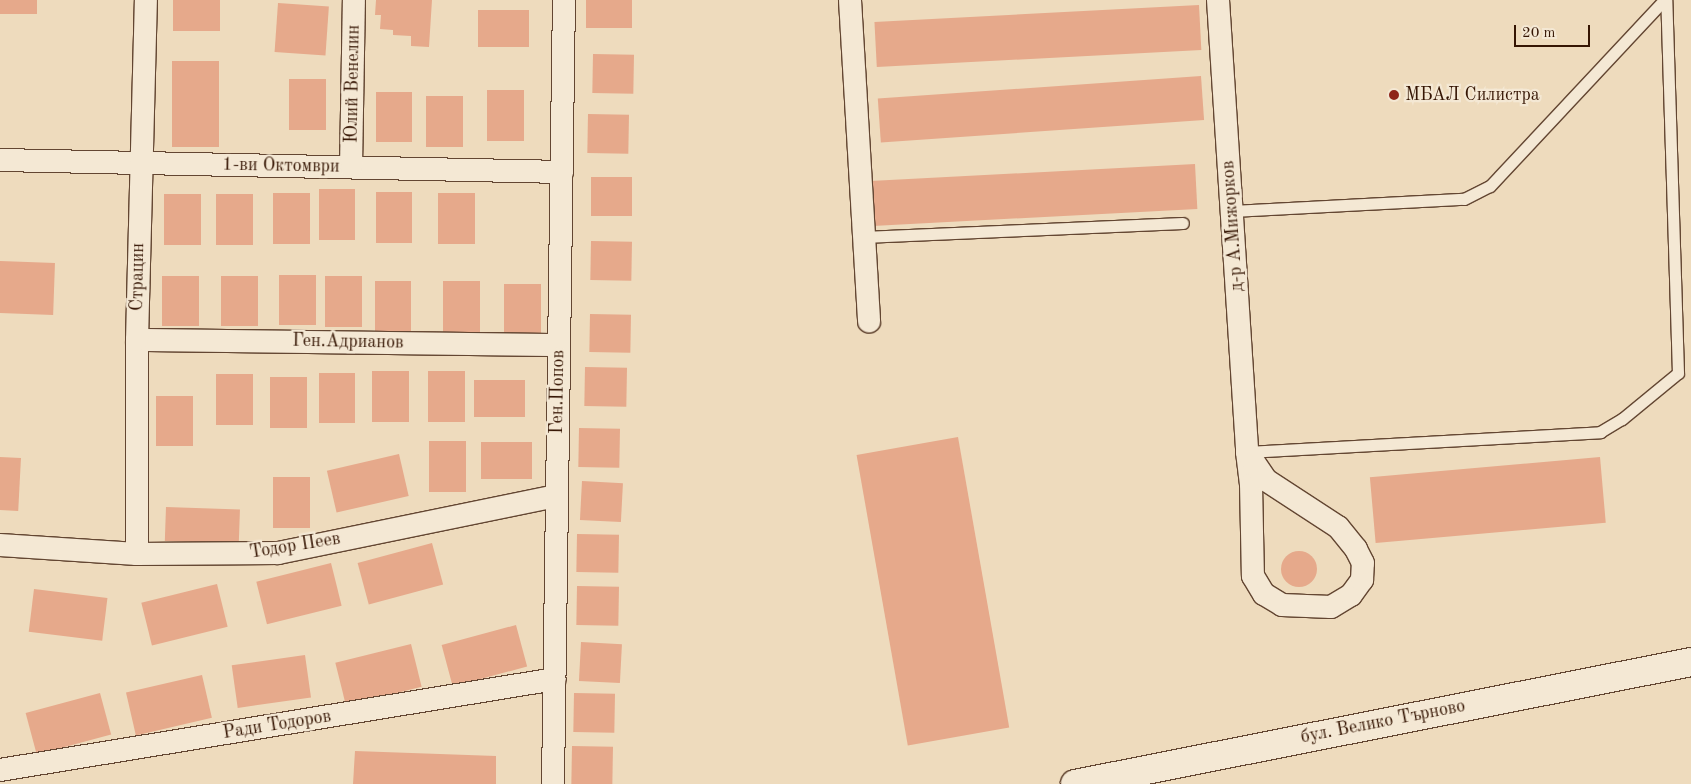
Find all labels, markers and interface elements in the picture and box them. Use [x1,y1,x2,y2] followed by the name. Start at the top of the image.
[1516,15,1592,47] scale bar
[341,25,365,143] street label: Юлий Венелин
[1522,26,1556,41] text: 20 m
[1405,84,1540,106] place label: МБАЛ Силистра
[1387,88,1401,102] marker: МБАЛ Силистра
[222,154,340,178] street label: 1-ви Октомври
[1218,160,1248,292] street label: д-р А.Мижорков
[127,243,149,311] street label: Страцин
[292,330,404,354] street label: Ген.Адрианов
[546,350,570,434] street label: Ген.Попов
[248,528,342,564] street label: Тодор Пеев
[1299,695,1467,749] street label: бул. Велико Търново
[221,706,333,744] street label: Ради Тодоров

